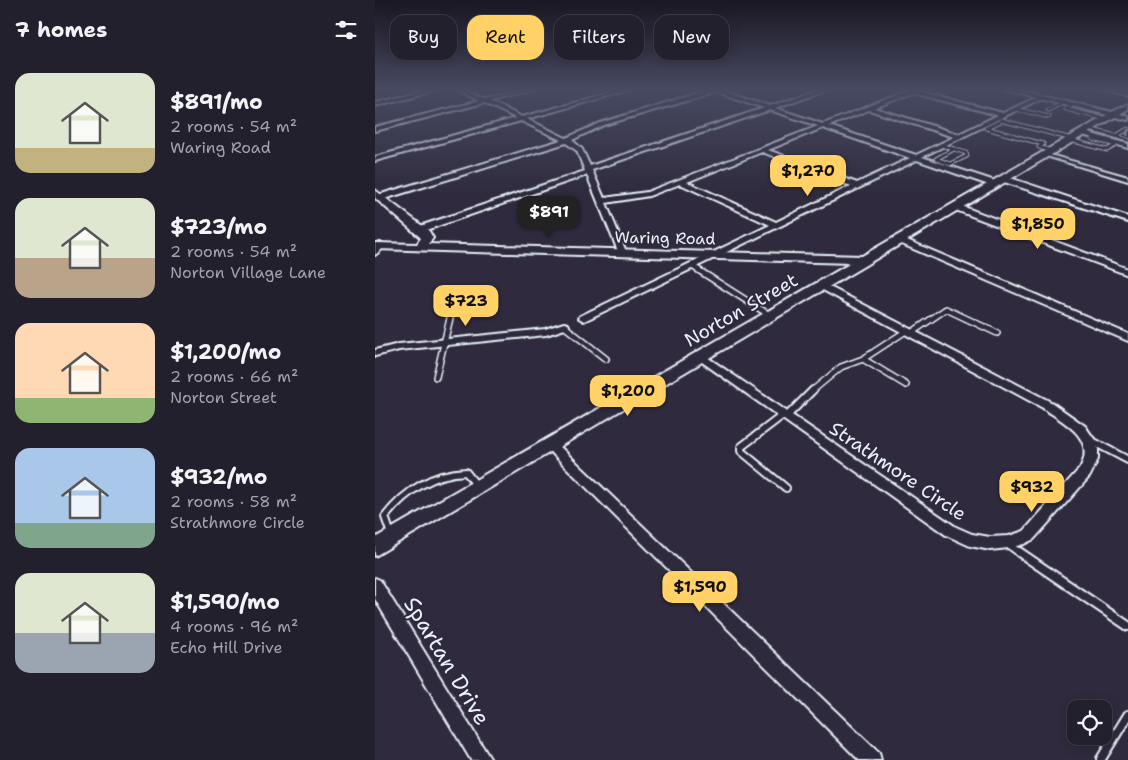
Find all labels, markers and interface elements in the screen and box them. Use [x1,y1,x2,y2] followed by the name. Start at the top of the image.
[390,15,457,60] chip: Buy
[467,15,544,60] chip: Rent
[554,15,644,60] chip: Filters
[654,15,729,60] chip: New
[15,16,107,44] text: 7 homes
[332,16,360,44] icon: filters
[170,88,263,116] text: $891/mo
[55,93,115,153] icon: home
[170,116,297,137] text: 2 rooms · 54 m²
[170,137,271,158] text: Waring Road
[767,154,849,197] pin: $1,270
[781,160,835,181] text: $1,270
[519,196,579,238] pin: $891
[529,201,569,222] text: $891
[997,208,1079,250] pin: $1,850
[170,213,267,241] text: $723/mo
[1011,213,1065,234] text: $1,850
[55,218,115,278] icon: home
[614,227,716,249] street label: Waring Road
[170,241,297,262] text: 2 rooms · 54 m²
[170,262,326,283] text: Norton Village Lane
[680,267,802,353] street label: Norton Street
[436,284,496,327] pin: $723
[444,290,488,311] text: $723
[170,338,281,366] text: $1,200/mo
[55,343,115,403] icon: home
[170,366,298,387] text: 2 rooms · 66 m²
[587,374,669,417] pin: $1,200
[601,380,655,401] text: $1,200
[170,387,277,408] text: Norton Street
[825,416,971,526] street label: Strathmore Circle
[170,463,267,491] text: $932/mo
[55,468,115,528] icon: home
[1002,470,1062,513] pin: $932
[1010,476,1054,497] text: $932
[170,491,297,512] text: 2 rooms · 58 m²
[170,512,305,533] text: Strathmore Circle
[659,570,741,613] pin: $1,590
[673,576,727,597] text: $1,590
[170,588,280,616] text: $1,590/mo
[397,591,497,731] street label: Spartan Drive
[55,593,115,653] icon: home
[170,616,298,637] text: 4 rooms · 96 m²
[170,637,282,658] text: Echo Hill Drive
[1067,700,1112,745] map controls
[1067,700,1112,745] button: locate

